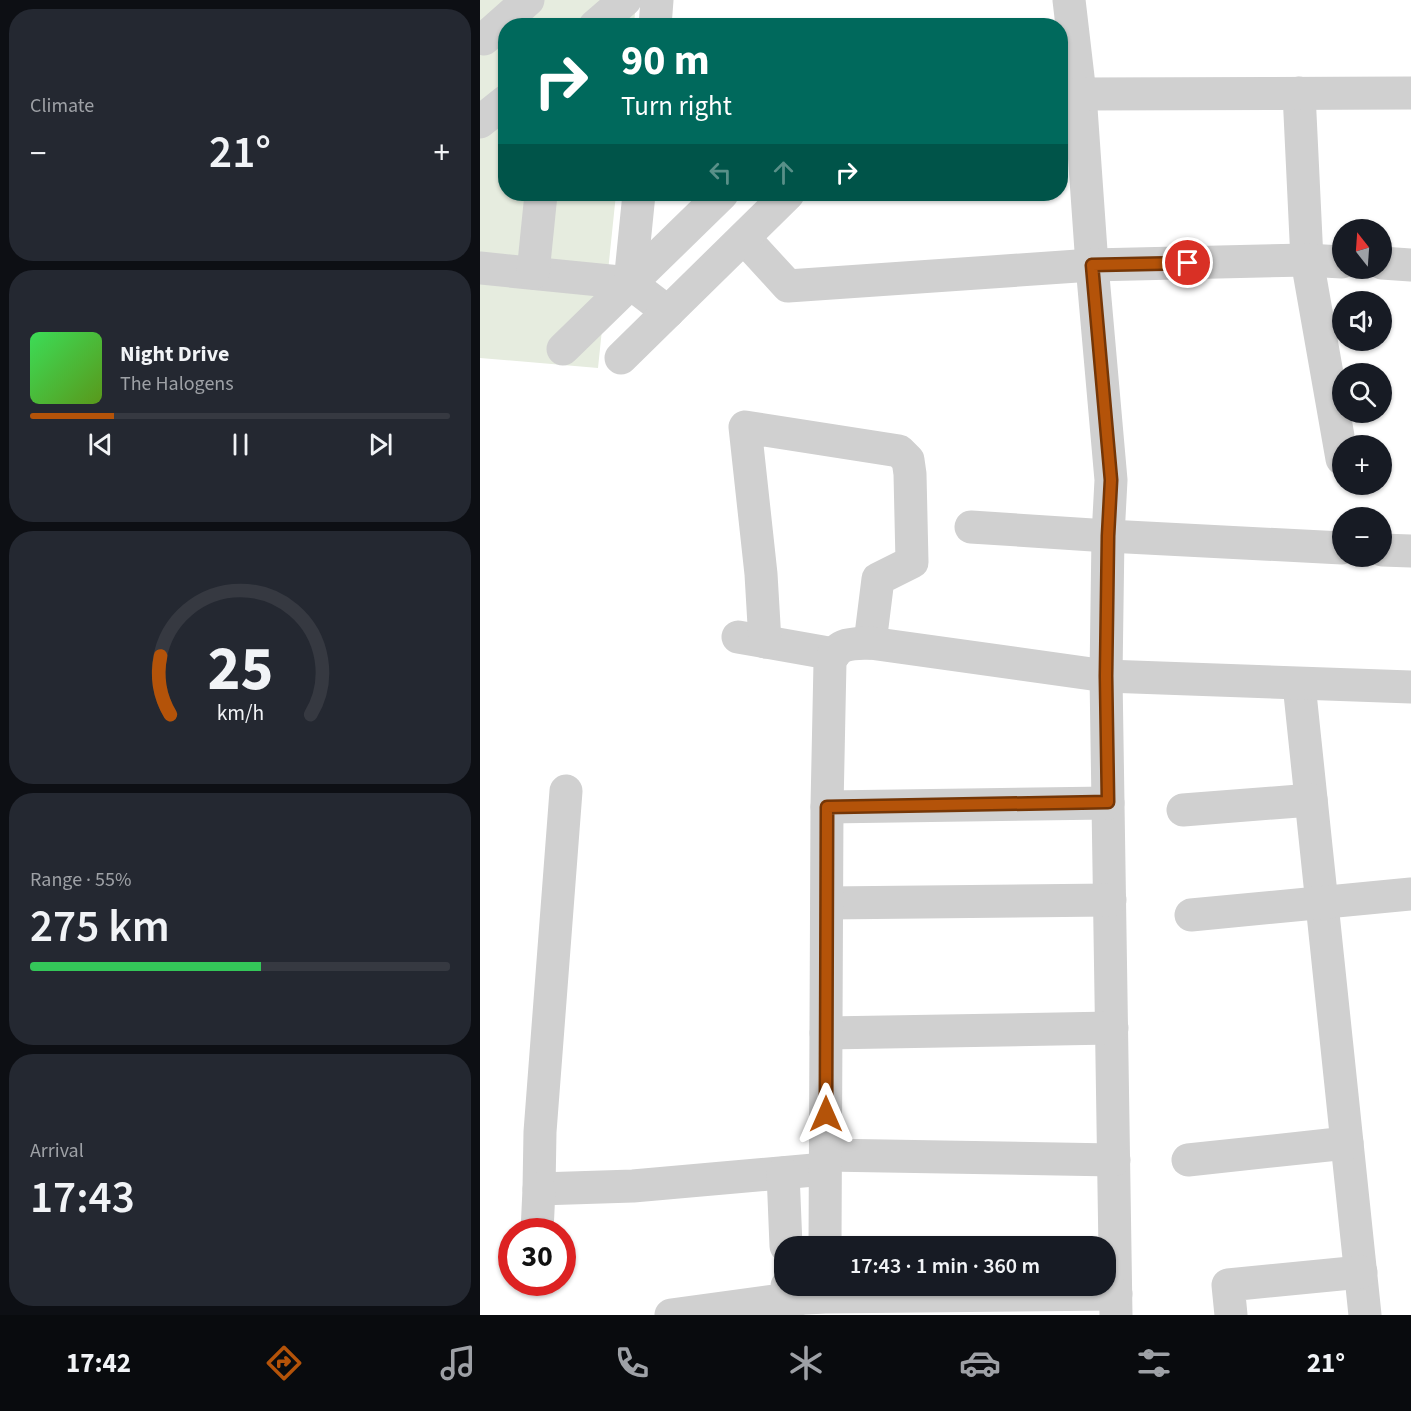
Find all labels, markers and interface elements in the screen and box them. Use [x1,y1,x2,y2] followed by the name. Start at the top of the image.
[621,31,710,91] text: 90 m
[522,42,600,120] icon: right
[621,87,732,126] text: Turn right
[30,92,94,120] text: Climate
[209,121,271,185] text: 21°
[30,130,46,177] text: −
[434,130,450,177] text: +
[704,156,737,189] icon: left
[767,156,800,189] icon: ahead
[830,156,863,189] icon: right
[1332,219,1392,279] north arrow
[1332,219,1392,567] map controls
[1162,237,1213,288] pin
[1171,246,1204,279] icon: arrive
[1332,291,1392,351] button: sound
[120,338,229,370] text: Night Drive
[1332,363,1392,423] button: search
[120,370,234,398] text: The Halogens
[84,428,117,461] icon: previous
[224,428,257,461] icon: pause
[364,428,397,461] icon: next
[1332,435,1392,495] button: +
[1332,507,1392,567] button: −
[207,625,273,714] text: 25
[216,698,264,729] text: km/h
[30,866,131,894] text: Range · 55%
[30,895,170,959] text: 275 km
[794,1082,858,1146] position arrow
[30,1137,84,1165] text: Arrival
[30,1166,135,1230] text: 17:43
[498,1218,576,1296] speed limit sign: 30
[850,1250,1040,1282] text: 17:43 · 1 min · 360 m
[263,1342,305,1384] icon: directions
[437,1342,479,1384] icon: music
[611,1342,653,1384] icon: phone
[785,1342,827,1384] icon: climate
[959,1342,1001,1384] icon: car
[1133,1342,1175,1384] icon: filters
[66,1344,131,1383] text: 17:42
[1307,1344,1345,1383] text: 21°

